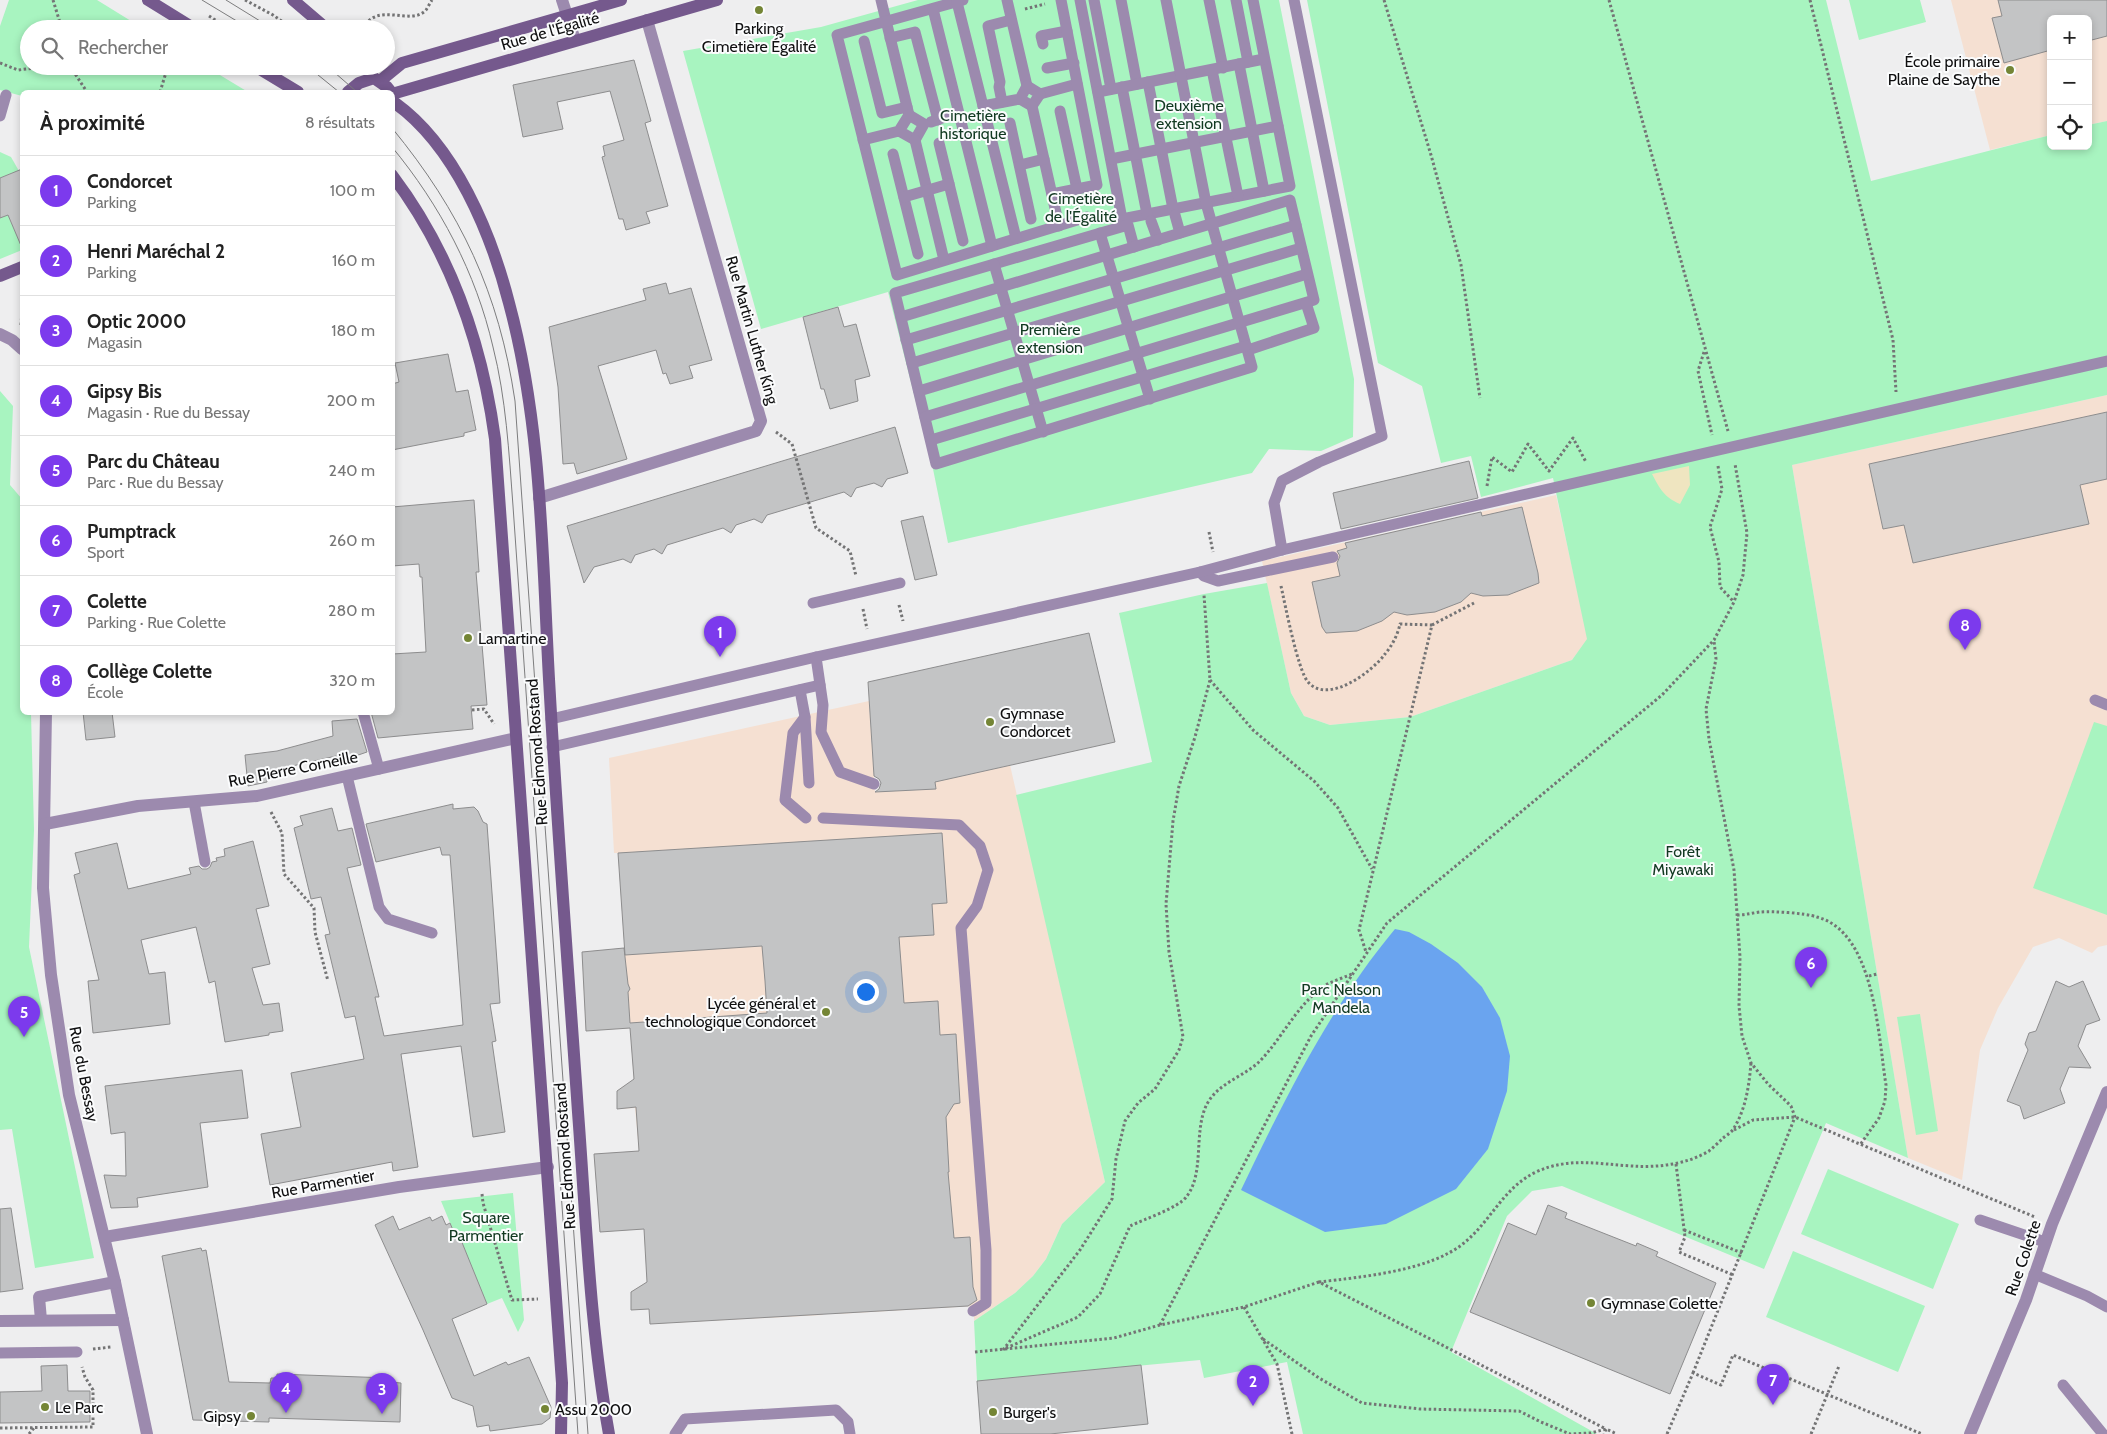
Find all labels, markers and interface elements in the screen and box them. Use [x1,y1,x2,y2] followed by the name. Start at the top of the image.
[753,4,765,16] marker: Parking Cimetière Égalité
[499,8,601,54] street label: Rue de l'Égalité
[2047,15,2092,150] map controls
[2047,15,2092,60] button: +
[702,19,816,56] place label: Parking Cimetière Égalité
[20,20,395,75] search box
[38,34,66,62] icon: search
[78,36,168,59] text: Rechercher
[1888,52,2000,89] place label: École primaire Plaine de Saythe
[2047,60,2092,105] button: −
[2004,64,2016,76] marker: École primaire Plaine de Saythe
[1154,96,1224,133] park label: Deuxième extension
[2047,105,2092,150] button: locate
[940,106,1006,143] park label: Cimetière historique
[40,110,145,135] text: À proximité
[305,113,375,132] text: 8 résultats
[87,170,172,193] text: Condorcet
[53,181,59,200] text: 1
[330,181,375,200] text: 100 m
[1045,189,1117,226] park label: Cimetière de l'Égalité
[87,193,136,212] text: Parking
[87,240,225,263] text: Henri Maréchal 2
[52,251,60,270] text: 2
[332,251,375,270] text: 160 m
[722,254,783,407] street label: Rue Martin Luther King
[87,263,136,282] text: Parking
[87,310,186,333] text: Optic 2000
[1017,320,1083,357] park label: Première extension
[52,321,60,340] text: 3
[331,321,375,340] text: 180 m
[87,333,142,352] text: Magasin
[87,380,162,403] text: Gipsy Bis
[51,391,61,410] text: 4
[327,391,375,410] text: 200 m
[87,403,250,422] text: Magasin · Rue du Bessay
[87,450,220,473] text: Parc du Château
[52,461,60,480] text: 5
[329,461,375,480] text: 240 m
[87,473,224,492] text: Parc · Rue du Bessay
[87,520,176,543] text: Pumptrack
[52,531,61,550] text: 6
[329,531,375,550] text: 260 m
[87,543,124,562] text: Sport
[87,590,147,613] text: Colette
[52,601,60,620] text: 7
[328,601,375,620] text: 280 m
[1949,609,1981,650] pin: 8
[87,613,226,632] text: Parking · Rue Colette
[704,616,736,657] pin: 1
[478,629,546,648] place label: Lamartine
[462,632,474,644] marker: Lamartine
[87,660,212,683] text: Collège Colette
[51,671,61,690] text: 8
[329,671,375,690] text: 320 m
[522,678,552,826] street label: Rue Edmond Rostand
[87,683,123,702] text: École
[1000,704,1071,741] place label: Gymnase Condorcet
[984,716,996,728] marker: Gymnase Condorcet
[227,747,359,791] street label: Rue Pierre Corneille
[1652,842,1714,879] park label: Forêt Miyawaki
[1795,947,1827,988] pin: 6
[853,979,879,1005] your location
[1301,980,1381,1017] park label: Parc Nelson Mandela
[645,994,817,1031] place label: Lycée général et technologique Condorcet
[8,996,40,1037] pin: 5
[820,1006,832,1018] marker: Lycée général et technologique Condorcet
[65,1025,103,1123] street label: Rue du Bessay
[550,1082,580,1230] street label: Rue Edmond Rostand
[270,1165,377,1202] street label: Rue Parmentier
[449,1208,524,1245] park label: Square Parmentier
[2001,1218,2045,1298] street label: Rue Colette
[1601,1294,1718,1313] place label: Gymnase Colette
[1585,1297,1597,1309] marker: Gymnase Colette
[1757,1364,1789,1405] pin: 7
[1237,1365,1269,1406] pin: 2
[270,1372,302,1413] pin: 4
[366,1373,398,1414] pin: 3
[55,1398,103,1417] place label: Le Parc
[555,1400,632,1419] place label: Assu 2000
[39,1401,51,1413] marker: Le Parc
[539,1403,551,1415] marker: Assu 2000
[1003,1403,1057,1422] place label: Burger's
[987,1406,999,1418] marker: Burger's
[203,1407,241,1426] place label: Gipsy
[245,1410,257,1422] marker: Gipsy

